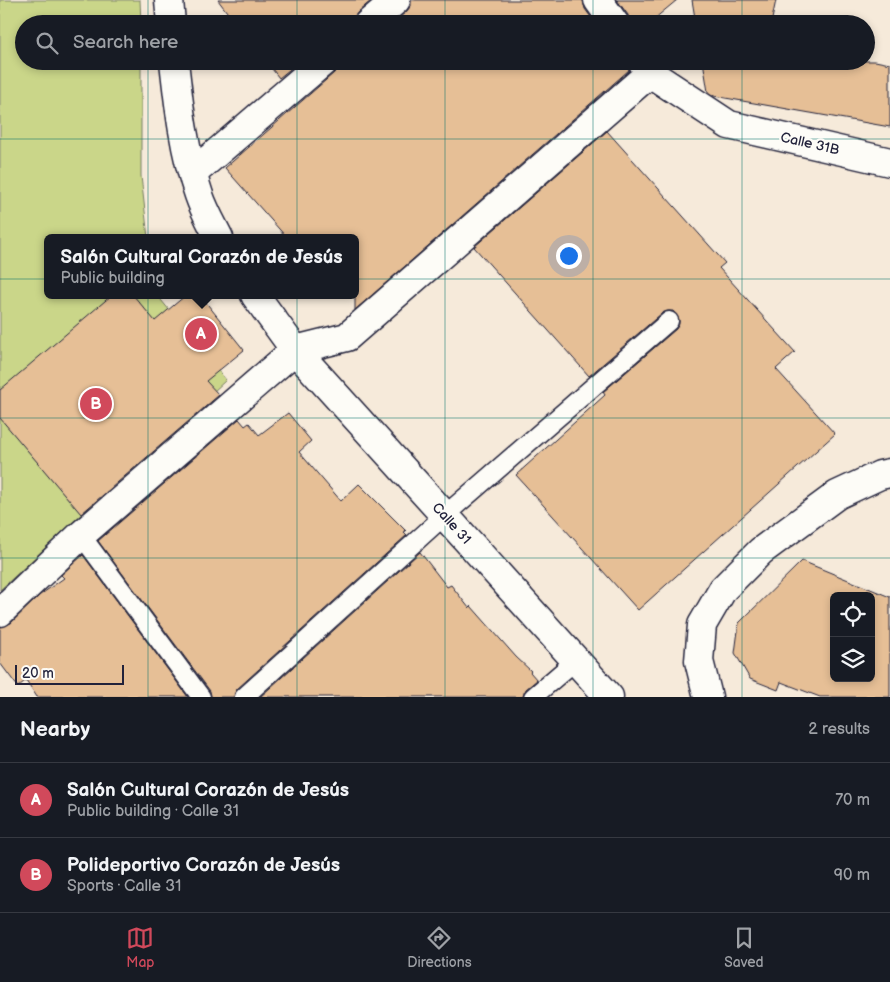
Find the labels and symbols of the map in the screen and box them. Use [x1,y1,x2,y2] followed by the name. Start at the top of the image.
[779,128,841,159] street label: Calle 31B
[556,243,582,269] your location
[185,315,217,353] pin: A
[80,385,112,423] pin: B
[429,499,475,548] street label: Calle 31
[15,662,124,685] scale bar

